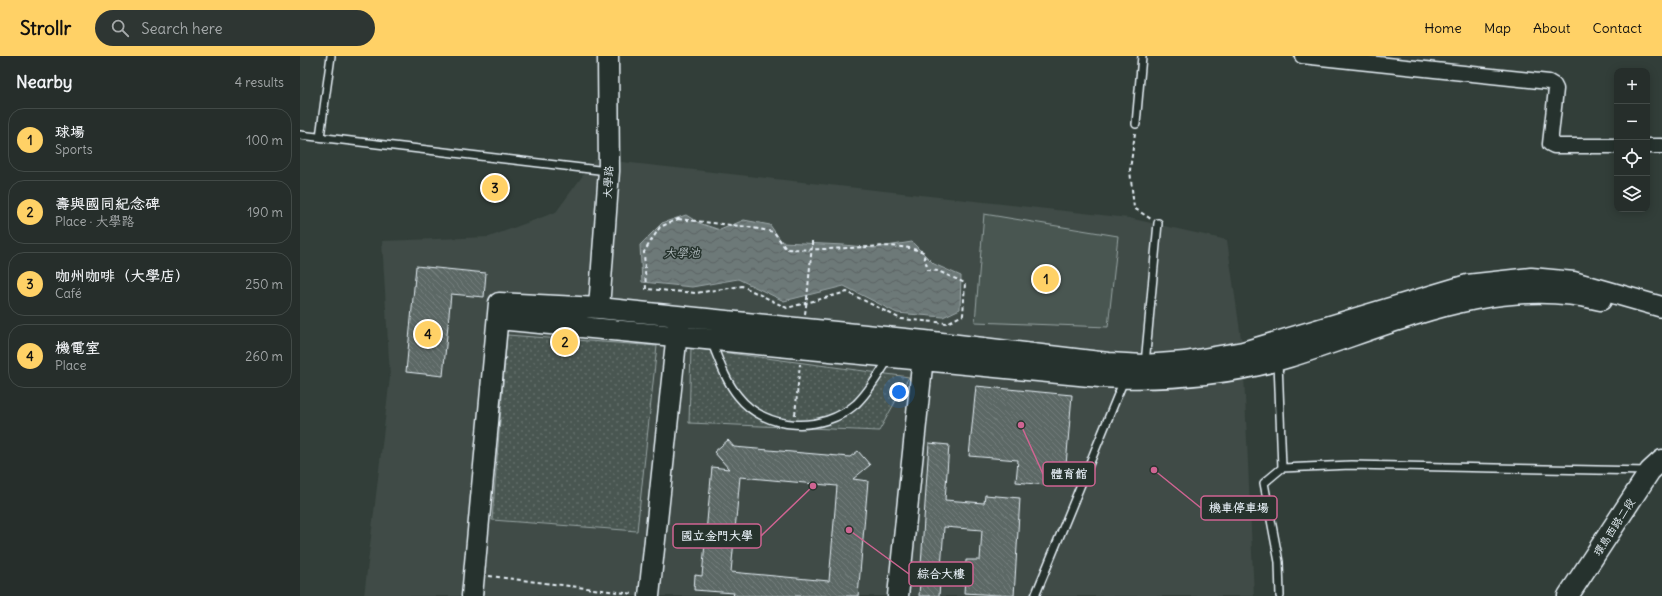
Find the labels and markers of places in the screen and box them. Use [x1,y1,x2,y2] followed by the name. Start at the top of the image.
[482,173,508,203] pin: 3
[1033,264,1059,294] pin: 1
[415,319,441,349] pin: 4
[552,327,578,357] pin: 2
[1043,462,1095,486] callout: 體育館
[1201,496,1277,520] callout: 機車停車場
[673,524,761,548] callout: 國立金門大學
[909,562,973,586] callout: 綜合大樓

